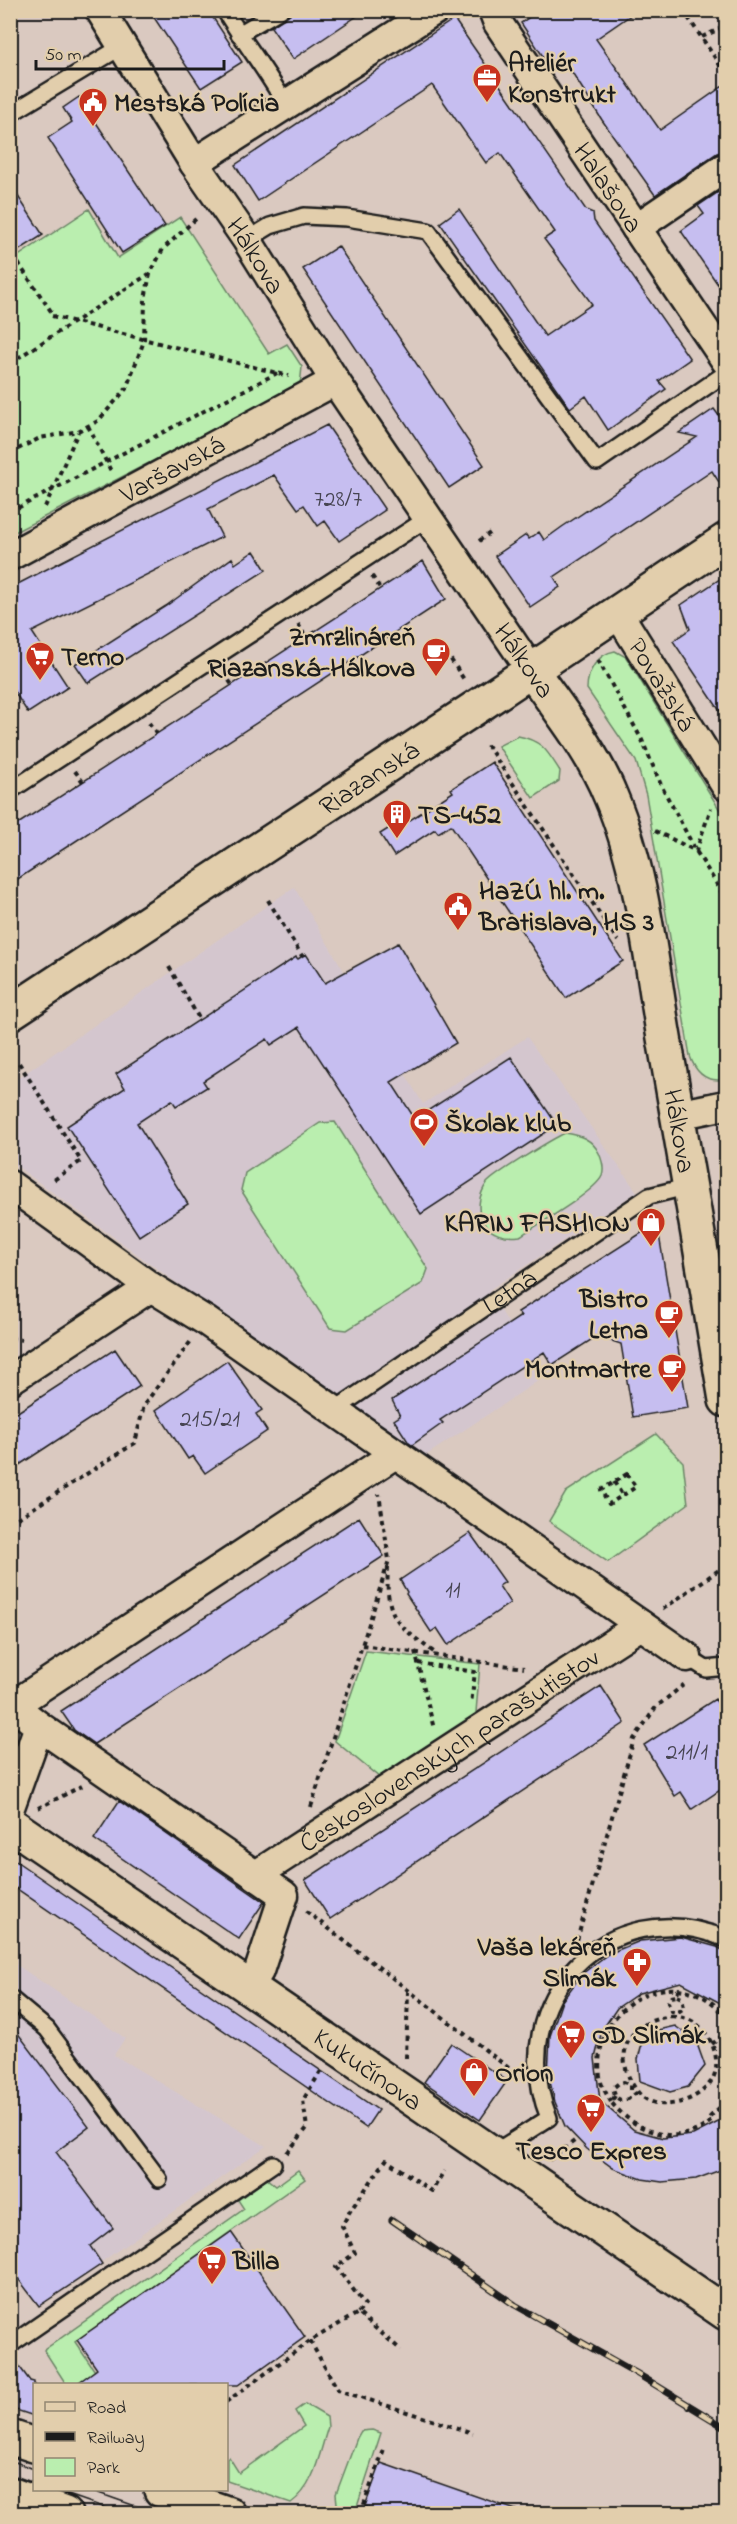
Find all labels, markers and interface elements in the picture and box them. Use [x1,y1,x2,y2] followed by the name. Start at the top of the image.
[36,33,224,71] scale bar
[45,43,82,69] text: 50 m
[508,45,617,115] place label: Ateliér Konstrukt
[471,62,503,104] office icon: Ateliér Konstrukt
[114,85,279,124] place label: Mestská Polícia
[77,86,109,128] public building icon: Mestská Polícia
[562,135,651,242] street label: Halašova
[215,210,293,303] street label: Hálkova
[113,427,233,516] street label: Varšavská
[314,483,362,518] house number: 728/7
[483,616,563,707] street label: Hálkova
[207,619,415,689] place label: Zmrzlináreň Riazanská-Hálkova
[616,631,705,740] street label: Považská
[420,636,452,678] cafe icon: Zmrzlináreň Riazanská-Hálkova
[61,639,124,678] place label: Terno
[24,640,56,682] supermarket icon: Terno
[312,732,428,827] street label: Riazanská
[418,797,501,836] place label: TS-452
[381,798,413,840] building icon: TS-452
[477,873,654,943] place label: HaZÚ hl. m. Bratislava, HS 3
[442,890,474,932] public building icon: HaZÚ hl. m. Bratislava, HS 3
[651,1086,704,1176] street label: Hálkova
[445,1105,572,1144] place label: Školak klub
[408,1106,440,1148] sports icon: Školak klub
[445,1205,630,1244] place label: KARIN FASHION
[635,1206,667,1248] shop icon: KARIN FASHION
[475,1261,546,1326] street label: Letná
[578,1281,648,1351] place label: Bistro Letna
[653,1298,685,1340] cafe icon: Bistro Letna
[525,1351,652,1390] place label: Montmartre
[656,1352,688,1394] cafe icon: Montmartre
[180,1403,241,1438] house number: 215/21
[445,1574,461,1609] house number: 11
[292,1640,609,1864] street label: Československých parašutistov
[666,1736,708,1771] house number: 211/1
[477,1929,617,1999] place label: Vaša lekáreň Slimák
[621,1946,653,1988] pharmacy icon: Vaša lekáreň Slimák
[592,2017,707,2056] place label: OD Slimák
[555,2018,587,2060] supermarket icon: OD Slimák
[304,2019,430,2122] street label: Kukučínova
[495,2055,553,2094] place label: Orion
[458,2056,490,2098] shop icon: Orion
[575,2092,607,2134] supermarket icon: Tesco Expres
[515,2133,667,2172] place label: Tesco Expres
[231,2243,280,2282] place label: Billa
[196,2244,228,2286] supermarket icon: Billa
[33,2383,228,2491] legend
[87,2396,126,2422] text: Road
[87,2426,144,2452] text: Railway
[87,2456,120,2482] text: Park

